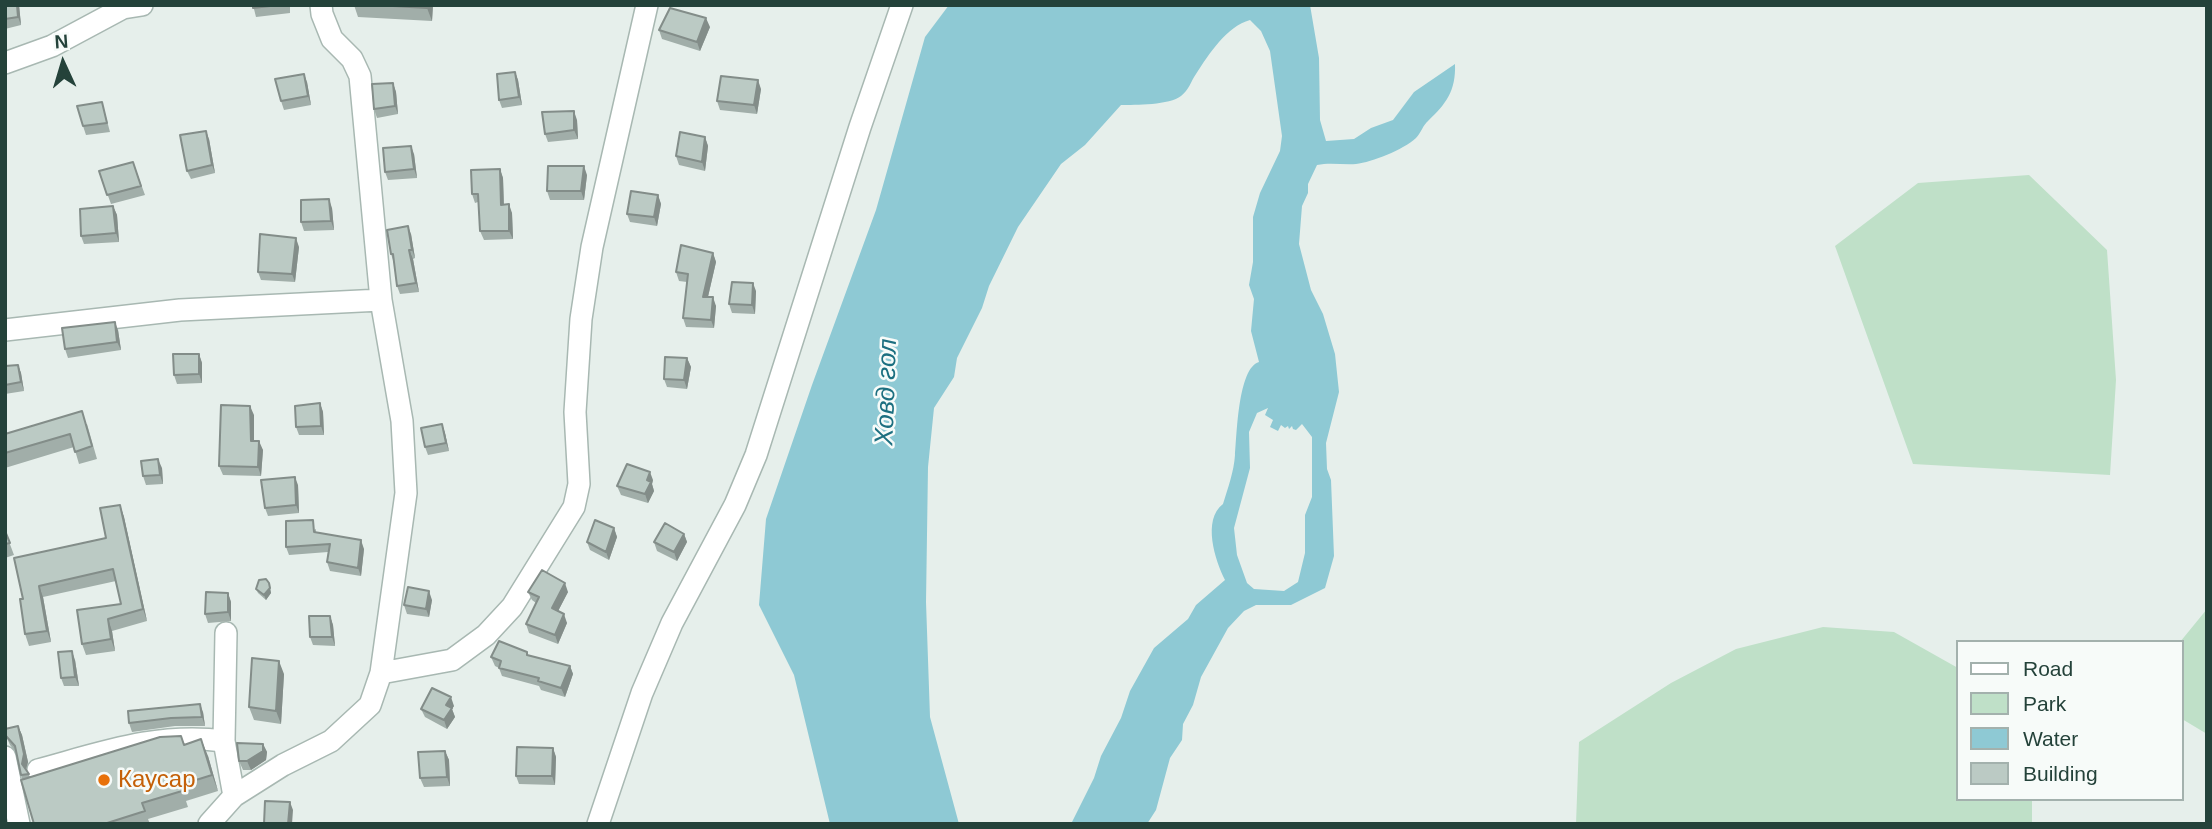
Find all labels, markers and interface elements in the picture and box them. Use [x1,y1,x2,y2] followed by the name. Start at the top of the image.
[28,28,98,98] north arrow
[54,31,69,53] text: N
[870,338,904,446] water label: Ховд гол
[1956,640,2184,801] legend
[2023,657,2073,680] text: Road
[2023,692,2066,715] text: Park
[2023,727,2078,750] text: Water
[2023,762,2098,785] text: Building
[118,766,195,794] place label: Каусар
[96,772,112,788] marker: Каусар

